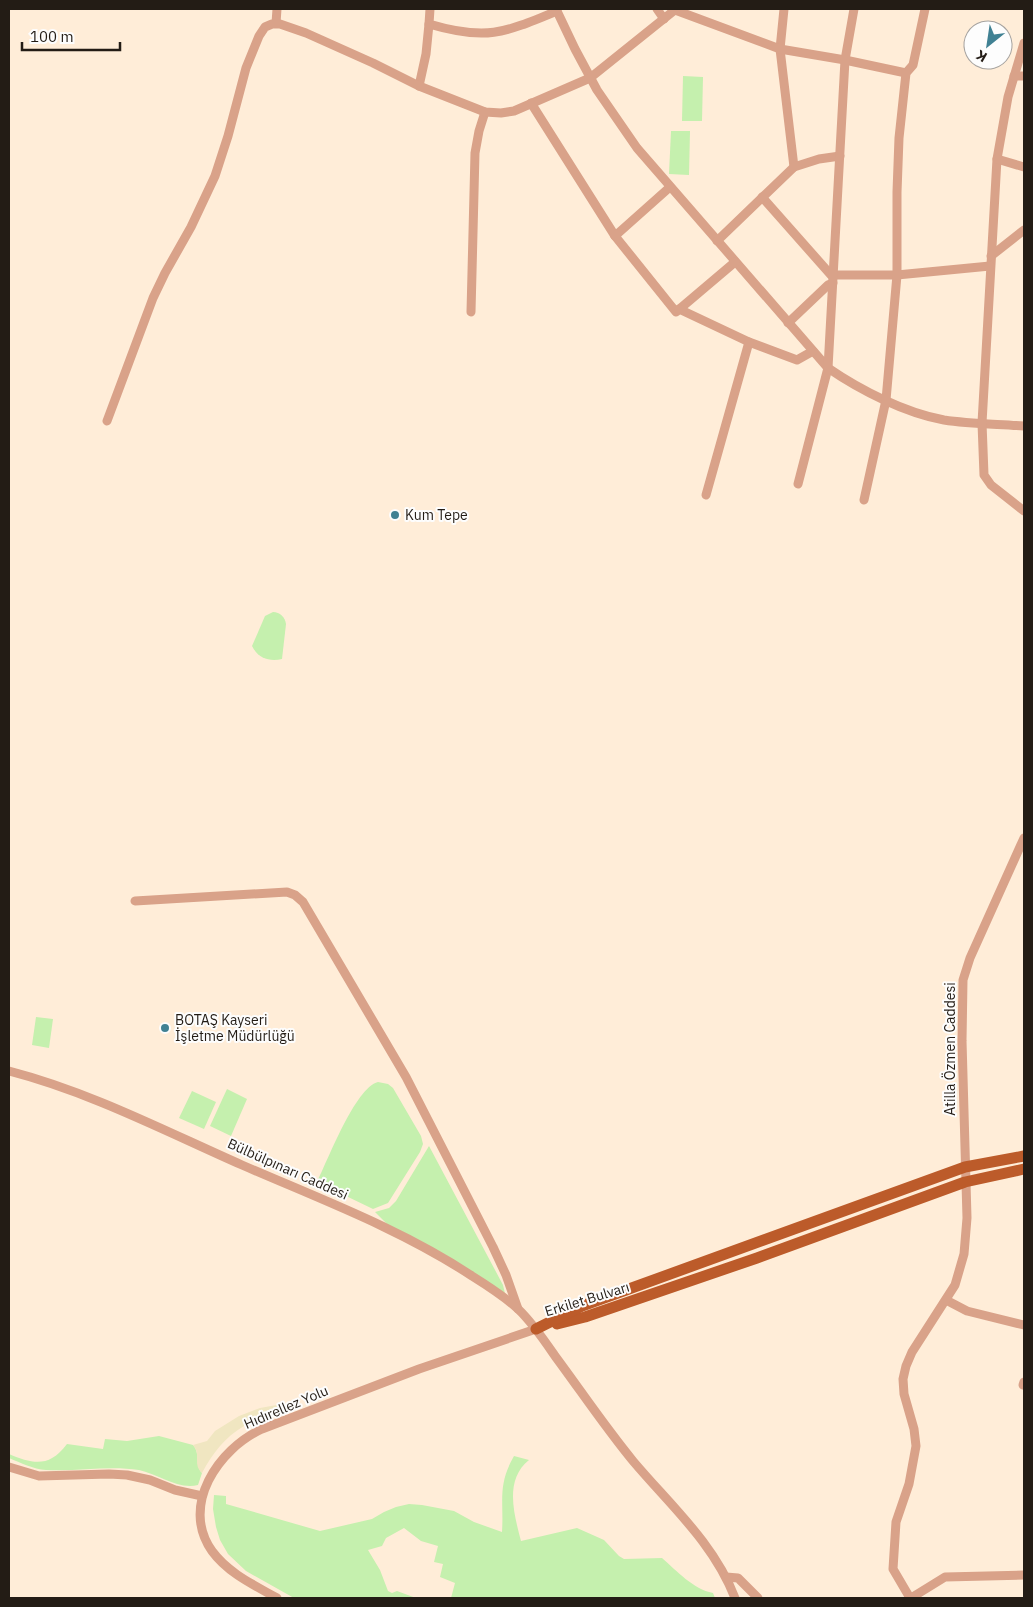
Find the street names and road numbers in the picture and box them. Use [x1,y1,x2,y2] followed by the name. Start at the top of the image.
[941,982,959,1116] street label: Atilla Özmen Caddesi
[225,1134,351,1204] street label: Bülbülpınarı Caddesi
[543,1278,631,1320] street label: Erkilet Bulvarı
[241,1381,331,1433] street label: Hıdırellez Yolu

